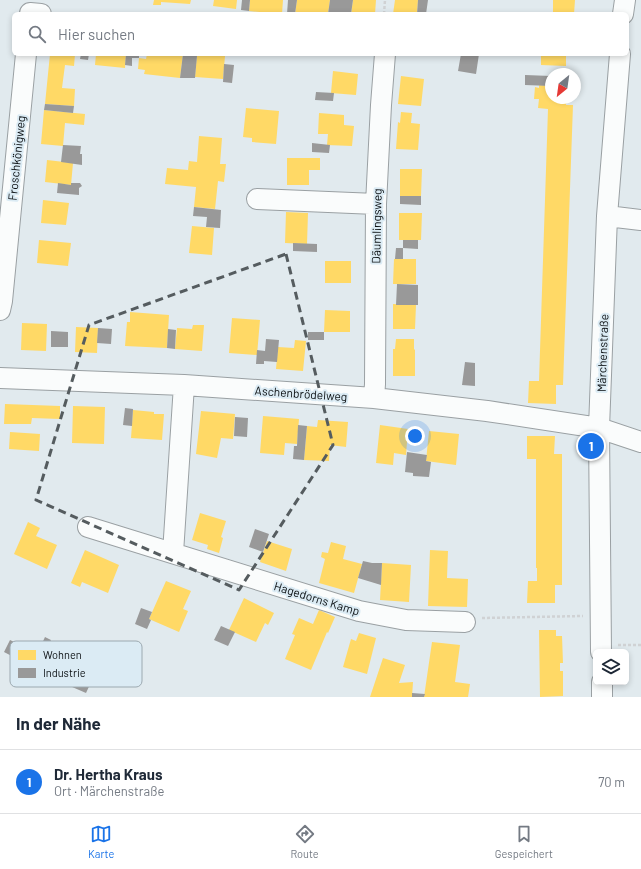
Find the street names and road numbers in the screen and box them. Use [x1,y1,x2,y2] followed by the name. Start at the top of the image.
[5,115,27,201] street label: Froschkönigweg
[368,188,384,264] street label: Däumlingsweg
[594,314,610,392] street label: Märchenstraße
[254,383,348,403] street label: Aschenbrödelweg
[272,578,362,618] street label: Hagedorns Kamp

